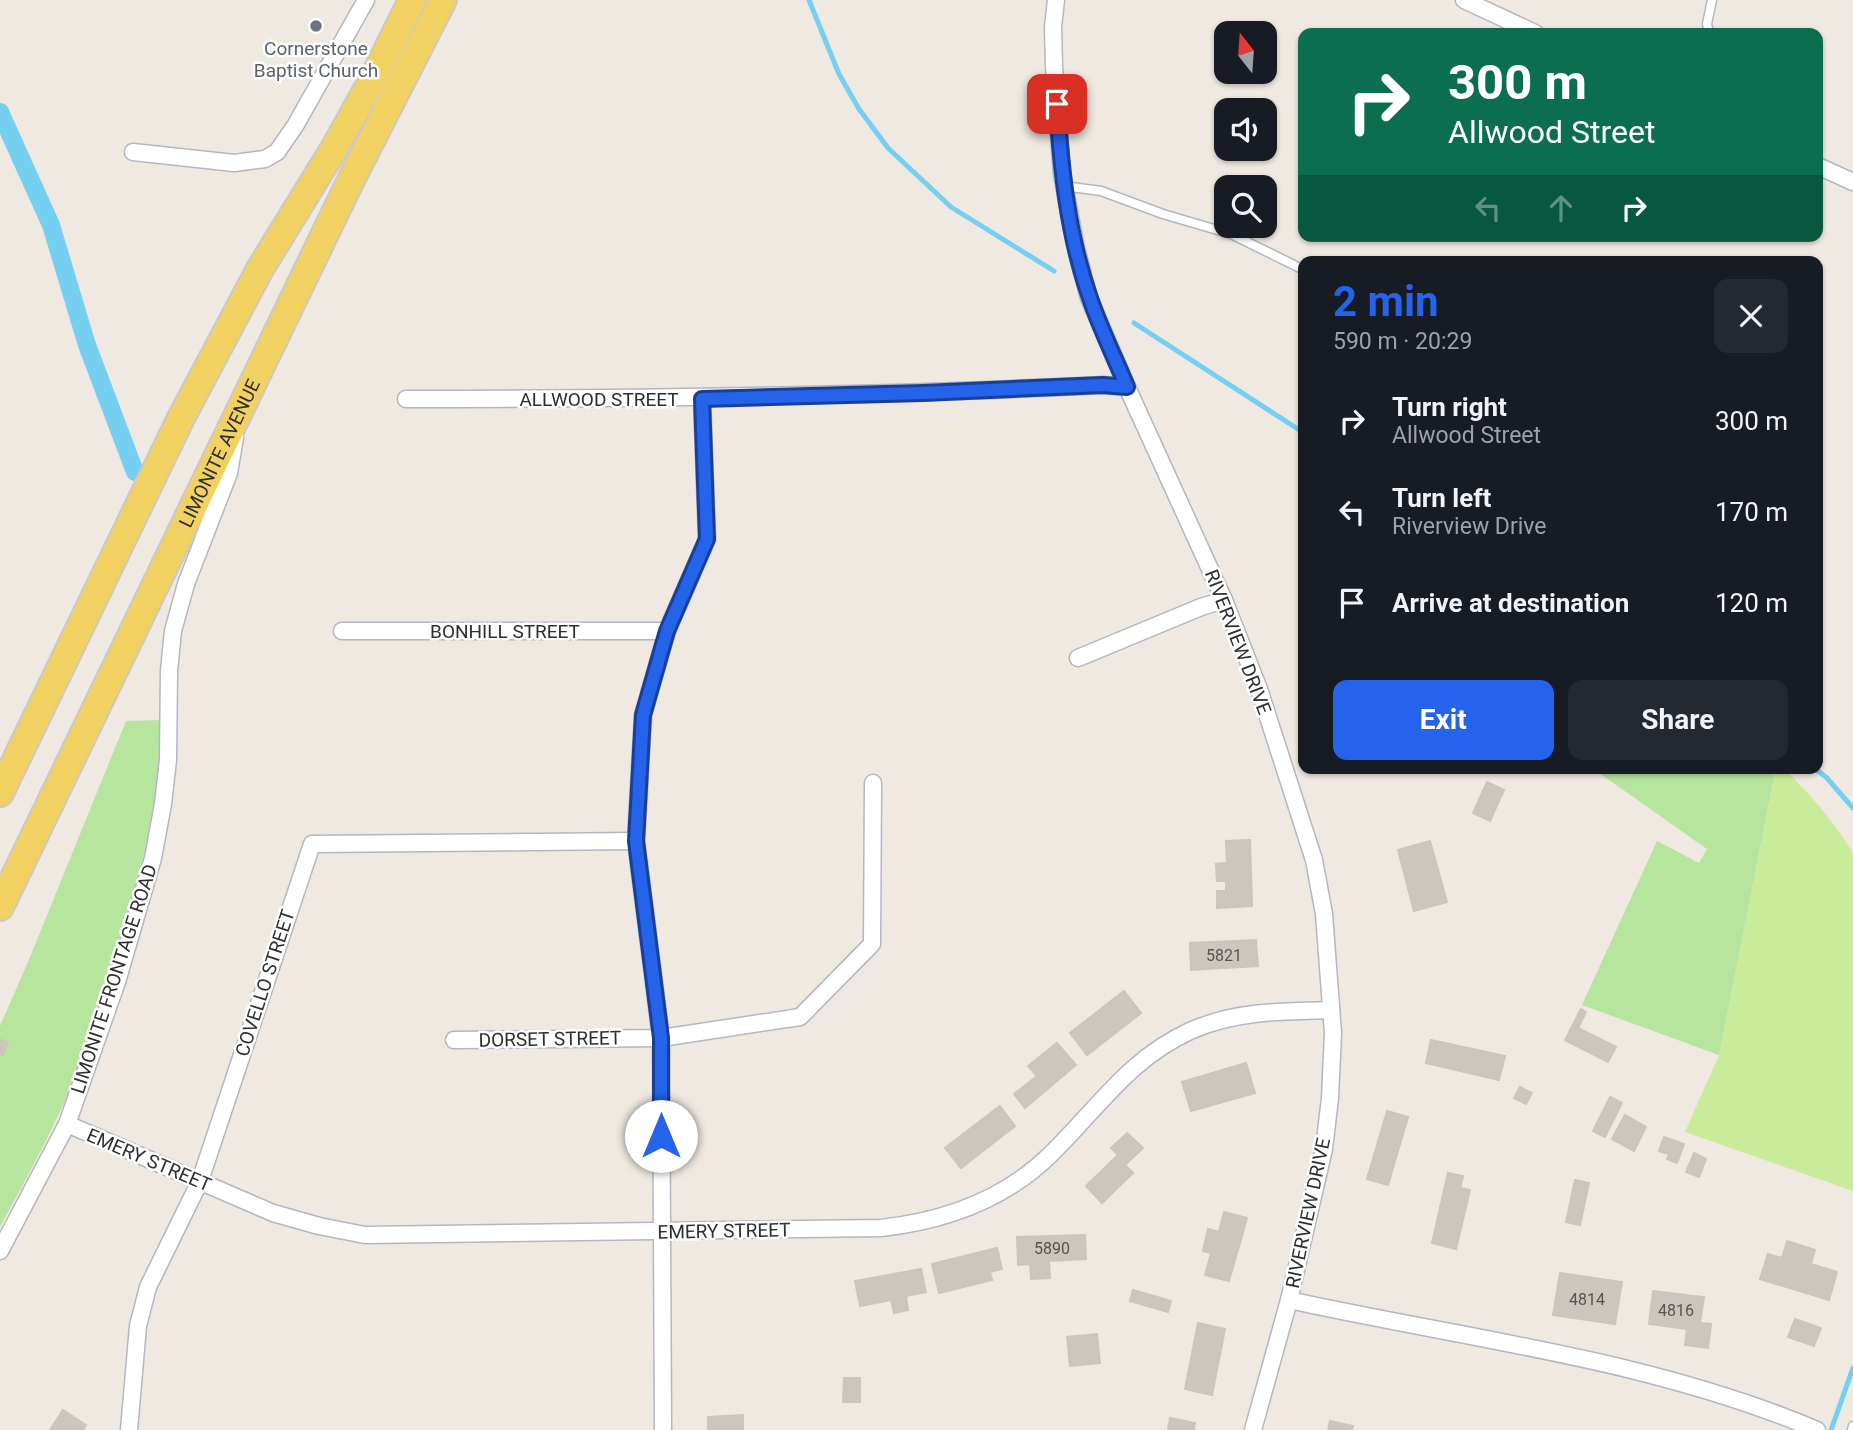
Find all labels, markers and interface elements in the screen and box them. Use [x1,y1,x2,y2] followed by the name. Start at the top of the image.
[308,18,324,34] marker: Cornerstone Baptist Church
[1214,21,1278,84] north arrow
[1214,21,1277,238] map controls
[254,37,378,82] place label: Cornerstone Baptist Church
[1448,54,1587,111] text: 300 m
[1333,56,1424,147] icon: right
[1027,74,1087,134] pin
[1038,85,1076,123] icon: arrive
[1214,98,1277,161] button: sound
[1448,113,1655,151] text: Allwood Street
[1214,175,1277,238] button: search
[1469,189,1507,227] icon: left
[1542,189,1580,227] icon: ahead
[1615,189,1653,227] icon: right
[1333,277,1439,326] text: 2 min
[1714,279,1788,353] button: close
[1333,328,1472,355] text: 590 m · 20:29
[174,375,265,531] street label: LIMONITE AVENUE
[519,388,679,411] street label: ALLWOOD STREET
[1392,392,1507,422] text: Turn right
[1333,402,1371,440] icon: right
[1715,406,1788,436] text: 300 m
[1392,422,1541,449] text: Allwood Street
[1392,483,1491,513] text: Turn left
[1333,493,1371,531] icon: left
[1715,497,1788,527] text: 170 m
[1392,513,1547,540] text: Riverview Drive
[1200,566,1276,718] street label: RIVERVIEW DRIVE
[1333,584,1371,622] icon: arrive
[1392,588,1629,618] text: Arrive at destination
[1715,588,1788,618] text: 120 m
[430,620,580,643] street label: BONHILL STREET
[1333,680,1554,760] button: Exit
[1568,680,1788,760] button: Share
[66,861,162,1097] street label: LIMONITE FRONTAGE ROAD
[230,907,300,1059] street label: COVELLO STREET
[1206,946,1242,965] house number: 5821
[478,1026,622,1052] street label: DORSET STREET
[624,1099,698,1173] position arrow
[83,1123,215,1197] street label: EMERY STREET
[1281,1136,1335,1290] street label: RIVERVIEW DRIVE
[657,1218,791,1244] street label: EMERY STREET
[1034,1239,1070,1258] house number: 5890
[1569,1290,1605,1309] house number: 4814
[1658,1301,1694,1320] house number: 4816

